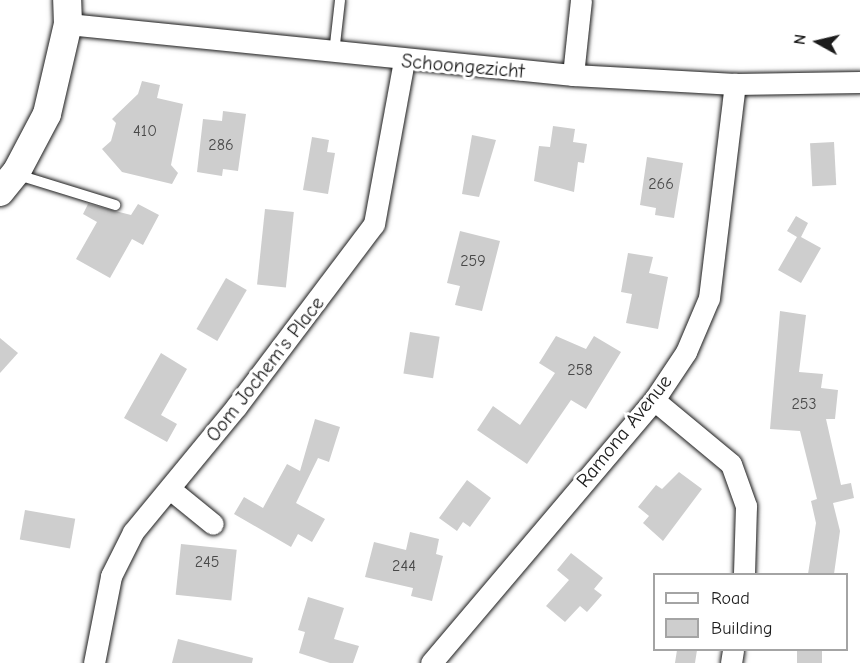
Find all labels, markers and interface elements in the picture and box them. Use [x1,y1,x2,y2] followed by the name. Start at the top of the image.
[788,12,848,72] north arrow
[791,33,810,46] text: N
[400,49,526,83] street label: Schoongezicht
[133,121,157,141] house number: 410
[208,135,234,155] house number: 286
[648,174,674,194] house number: 266
[460,251,486,271] house number: 259
[201,292,329,446] street label: Oom Jochem's Place
[567,360,593,380] house number: 258
[571,370,677,492] street label: Ramona Avenue
[791,394,817,414] house number: 253
[195,552,219,572] house number: 245
[392,556,416,576] house number: 244
[653,573,848,651] legend
[711,588,750,609] text: Road
[711,618,773,639] text: Building

